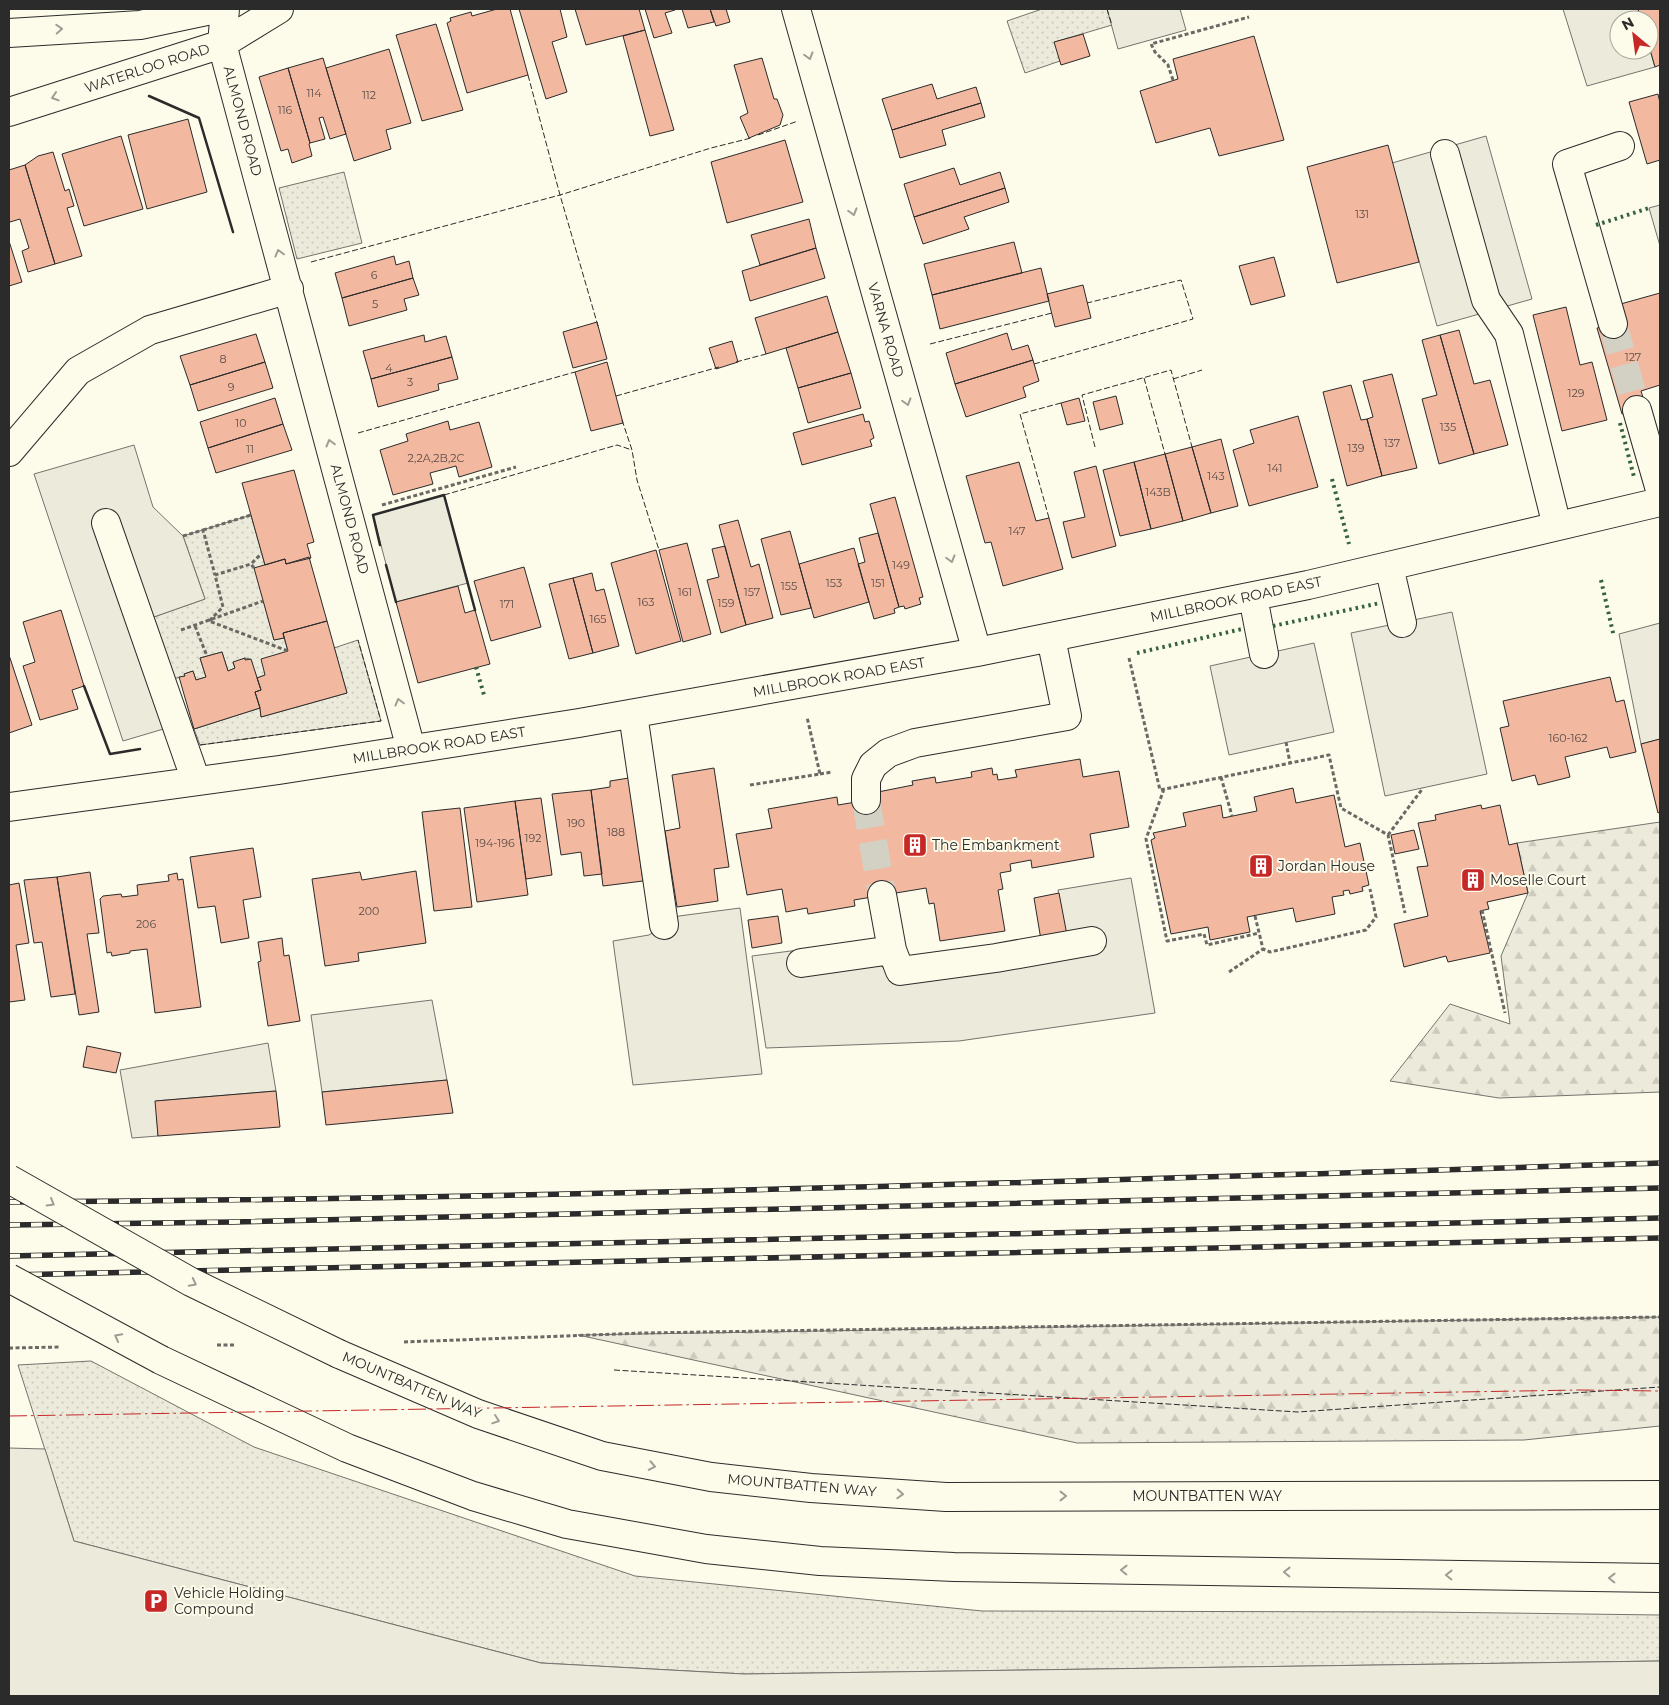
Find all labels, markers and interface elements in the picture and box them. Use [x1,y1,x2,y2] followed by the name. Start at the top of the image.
[1609,10,1659,60] north arrow
[1618,13,1637,34] text: N
[56,24,64,35] one-way arrow
[82,39,212,97] street label: WATERLOO ROAD
[803,51,814,60] one-way arrow
[220,64,266,178] street label: ALMOND ROAD
[306,86,322,100] house number: 114
[362,88,376,102] house number: 112
[51,91,59,101] one-way arrow
[278,103,293,117] house number: 116
[1355,207,1369,221] house number: 131
[848,208,858,216] one-way arrow
[274,248,285,257] one-way arrow
[371,268,378,282] house number: 6
[864,280,908,380] street label: VARNA ROAD
[372,297,378,311] house number: 5
[1625,350,1641,364] house number: 127
[219,352,227,366] house number: 8
[385,361,393,375] house number: 4
[407,375,413,389] house number: 3
[228,380,235,394] house number: 9
[1568,386,1585,400] house number: 129
[901,398,911,406] one-way arrow
[235,416,247,430] house number: 10
[1440,420,1456,434] house number: 135
[1384,436,1400,450] house number: 137
[326,440,336,448] one-way arrow
[1348,441,1365,455] house number: 139
[246,442,254,456] house number: 11
[408,451,465,465] house number: 2,2A,2B,2C
[1268,461,1282,475] house number: 141
[327,462,373,576] street label: ALMOND ROAD
[1207,469,1225,483] house number: 143
[1145,485,1171,499] house number: 143B
[1008,524,1026,538] house number: 147
[945,554,955,562] one-way arrow
[892,558,910,572] house number: 149
[1149,572,1323,626] street label: MILLBROOK ROAD EAST
[826,576,842,590] house number: 153
[871,576,885,590] house number: 151
[781,579,797,593] house number: 155
[678,585,692,599] house number: 161
[744,585,760,599] house number: 157
[638,595,654,609] house number: 163
[718,596,735,610] house number: 159
[500,597,514,611] house number: 171
[590,612,606,626] house number: 165
[751,653,927,701] street label: MILLBROOK ROAD EAST
[394,698,405,707] one-way arrow
[351,722,527,768] street label: MILLBROOK ROAD EAST
[1549,731,1587,745] house number: 160-162
[567,816,585,830] house number: 190
[607,825,625,839] house number: 188
[525,831,541,845] house number: 192
[902,832,928,858] building icon: The Embankment
[475,836,515,850] house number: 194-196
[932,836,1060,854] place label: The Embankment
[1248,853,1274,879] building icon: Jordan House
[1277,857,1375,875] place label: Jordan House
[1460,867,1486,893] building icon: Moselle Court
[1490,871,1587,889] place label: Moselle Court
[359,904,379,918] house number: 200
[136,917,156,931] house number: 206
[46,1197,55,1207] one-way arrow
[188,1277,197,1287] one-way arrow
[115,1333,124,1343] one-way arrow
[340,1347,484,1423] street label: MOUNTBATTEN WAY
[492,1414,500,1424] one-way arrow
[648,1460,657,1470] one-way arrow
[727,1470,877,1500] street label: MOUNTBATTEN WAY
[1132,1487,1282,1505] street label: MOUNTBATTEN WAY
[896,1488,904,1499] one-way arrow
[1059,1491,1067,1501] one-way arrow
[1120,1564,1128,1575] one-way arrow
[1282,1567,1290,1577] one-way arrow
[1445,1570,1452,1580] one-way arrow
[1607,1572,1615,1583] one-way arrow
[174,1584,285,1618] place label: Vehicle Holding Compound
[143,1588,169,1614] parking icon: Vehicle Holding Compound

